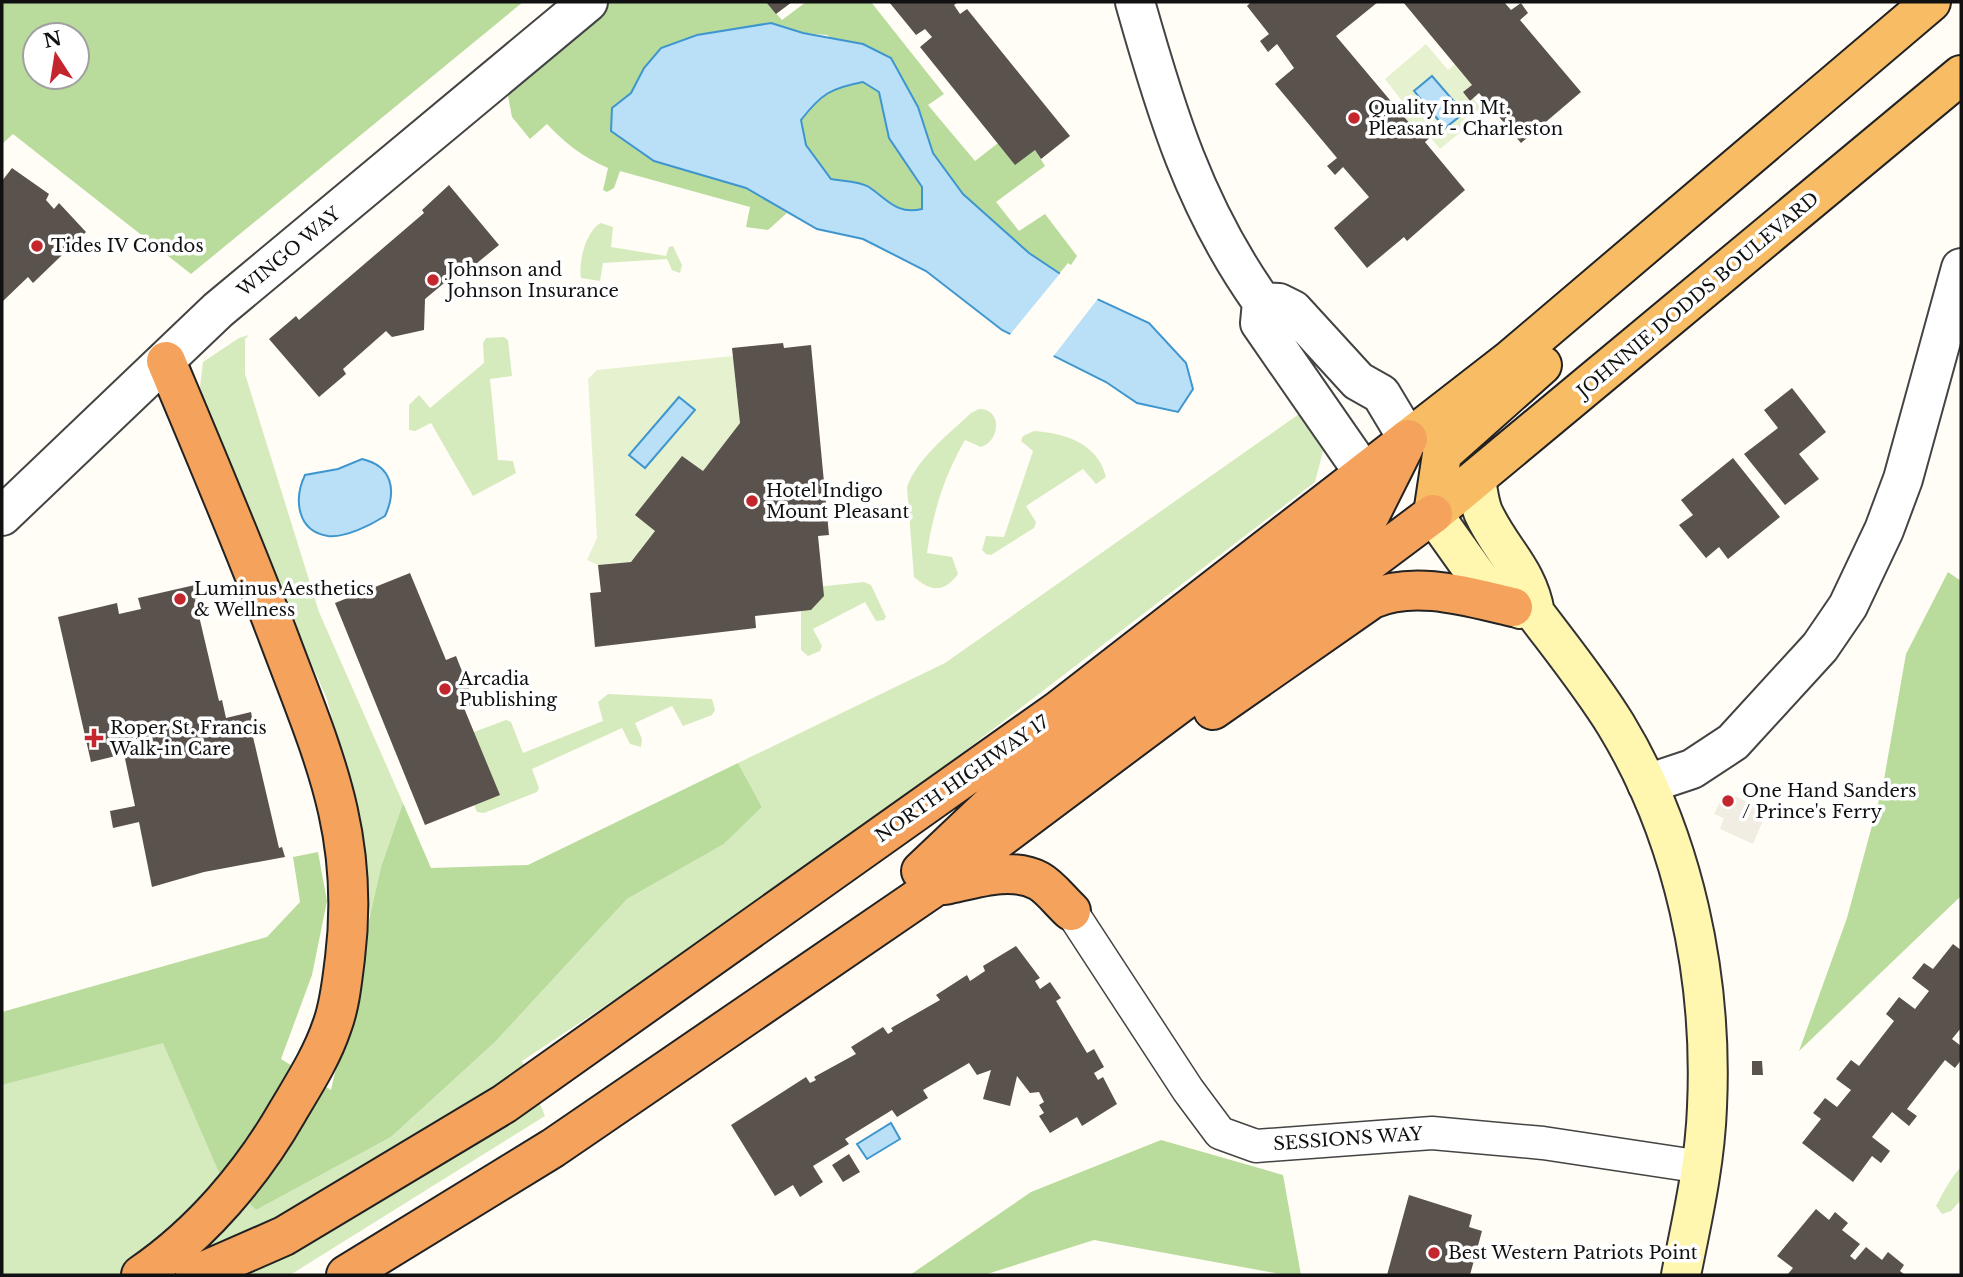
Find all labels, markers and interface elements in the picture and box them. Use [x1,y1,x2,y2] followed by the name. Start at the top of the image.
[21,21,91,91] north arrow
[41,27,64,53] text: N
[1368,97,1563,140] place label: Quality Inn Mt. Pleasant - Charleston
[1346,110,1362,126] marker: Quality Inn Mt. Pleasant - Charleston
[1571,187,1823,404] street label: JOHNNIE DODDS BOULEVARD
[232,202,346,302] street label: WINGO WAY
[51,235,204,257] place label: Tides IV Condos
[29,238,45,254] marker: Tides IV Condos
[445,259,619,302] place label: Johnson and Johnson Insurance
[425,272,441,288] marker: Johnson and Johnson Insurance
[766,480,909,523] place label: Hotel Indigo Mount Pleasant
[744,493,760,509] marker: Hotel Indigo Mount Pleasant
[194,578,374,621] place label: Luminus Aesthetics & Wellness
[172,591,188,607] marker: Luminus Aesthetics & Wellness
[458,668,557,711] place label: Arcadia Publishing
[437,681,453,697] marker: Arcadia Publishing
[871,710,1054,847] street label: NORTH HIGHWAY 17
[109,717,267,760] place label: Roper St. Francis Walk-in Care
[84,728,104,748] marker: Roper St. Francis Walk-in Care
[1742,780,1916,823] place label: One Hand Sanders / Prince's Ferry
[1720,793,1736,809] marker: One Hand Sanders / Prince's Ferry
[1273,1123,1424,1155] street label: SESSIONS WAY
[1448,1242,1698,1264] place label: Best Western Patriots Point
[1426,1245,1442,1261] marker: Best Western Patriots Point

